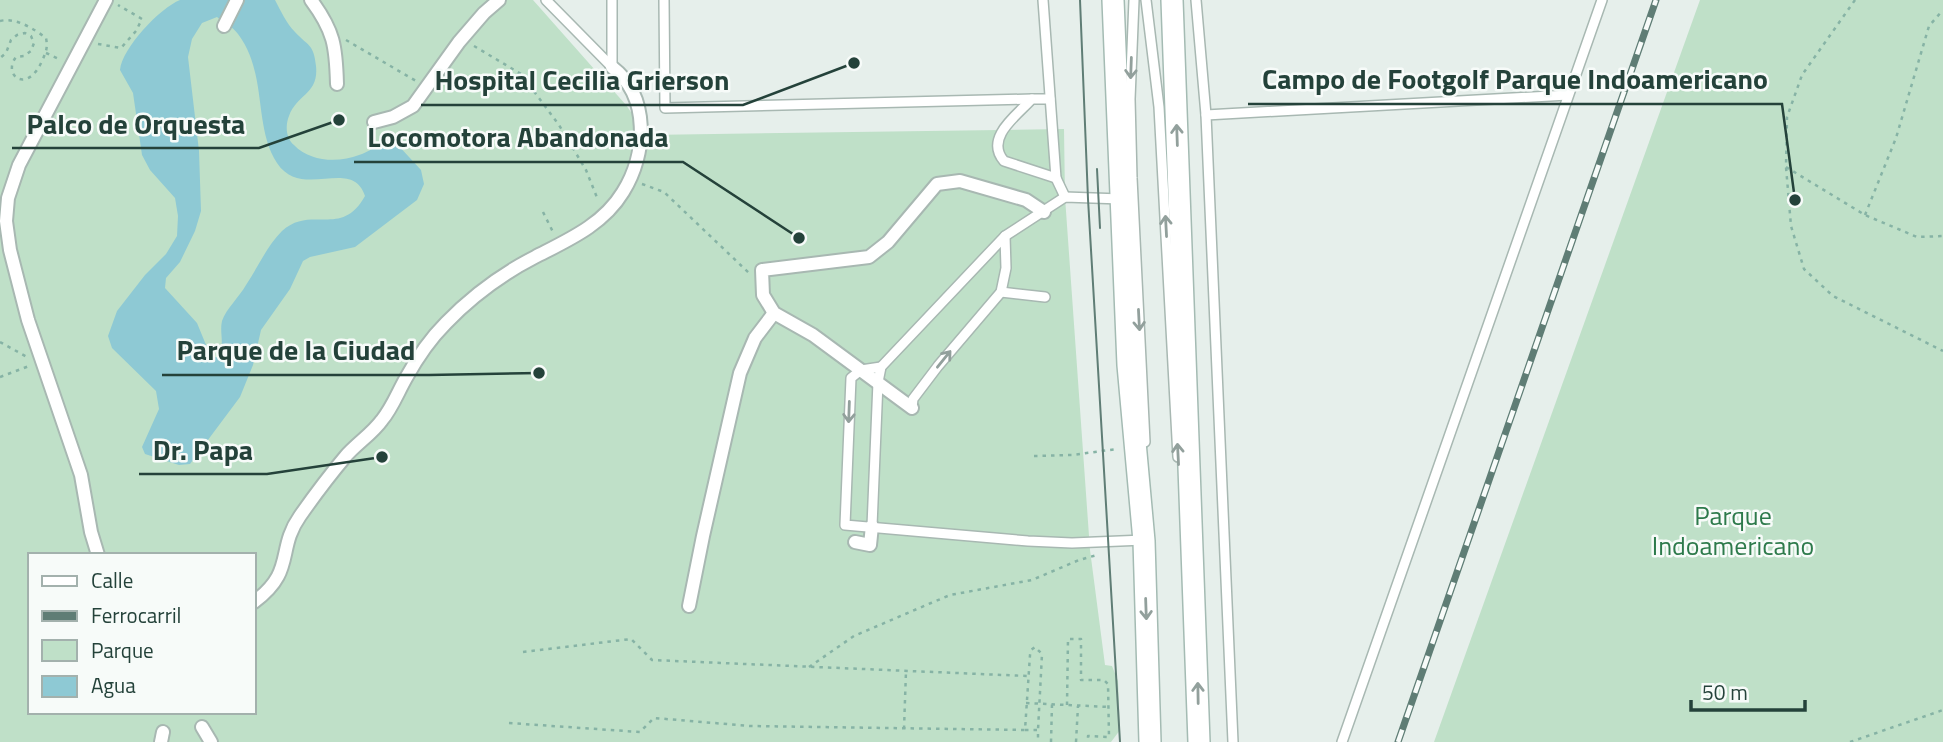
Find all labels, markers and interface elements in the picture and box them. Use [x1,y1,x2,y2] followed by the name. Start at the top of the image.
[1248,55,1782,104] callout: Campo de Footgolf Parque Indoamericano
[421,56,743,105] callout: Hospital Cecilia Grierson
[1125,56,1138,79] one-way arrow
[1262,57,1768,100] text: Campo de Footgolf Parque Indoamericano
[435,58,729,101] text: Hospital Cecilia Grierson
[12,99,259,148] callout: Palco de Orquesta
[27,102,245,145] text: Palco de Orquesta
[354,113,683,162] callout: Locomotora Abandonada
[367,115,669,158] text: Locomotora Abandonada
[1170,123,1183,146] one-way arrow
[1159,215,1172,238] one-way arrow
[1133,308,1146,331] one-way arrow
[162,326,429,375] callout: Parque de la Ciudad
[176,328,416,371] text: Parque de la Ciudad
[936,351,952,369] one-way arrow
[843,401,856,424] one-way arrow
[139,425,267,474] callout: Dr. Papa
[153,428,253,471] text: Dr. Papa
[1171,443,1184,465] one-way arrow
[1652,496,1814,565] park label: Parque Indoamericano
[28,553,256,714] legend
[91,564,133,596] text: Calle
[1139,598,1152,621] one-way arrow
[91,599,181,631] text: Ferrocarril
[91,634,154,666] text: Parque
[1691,668,1805,712] scale bar
[91,669,136,701] text: Agua
[1702,676,1748,708] text: 50 m
[1191,681,1204,704] one-way arrow

